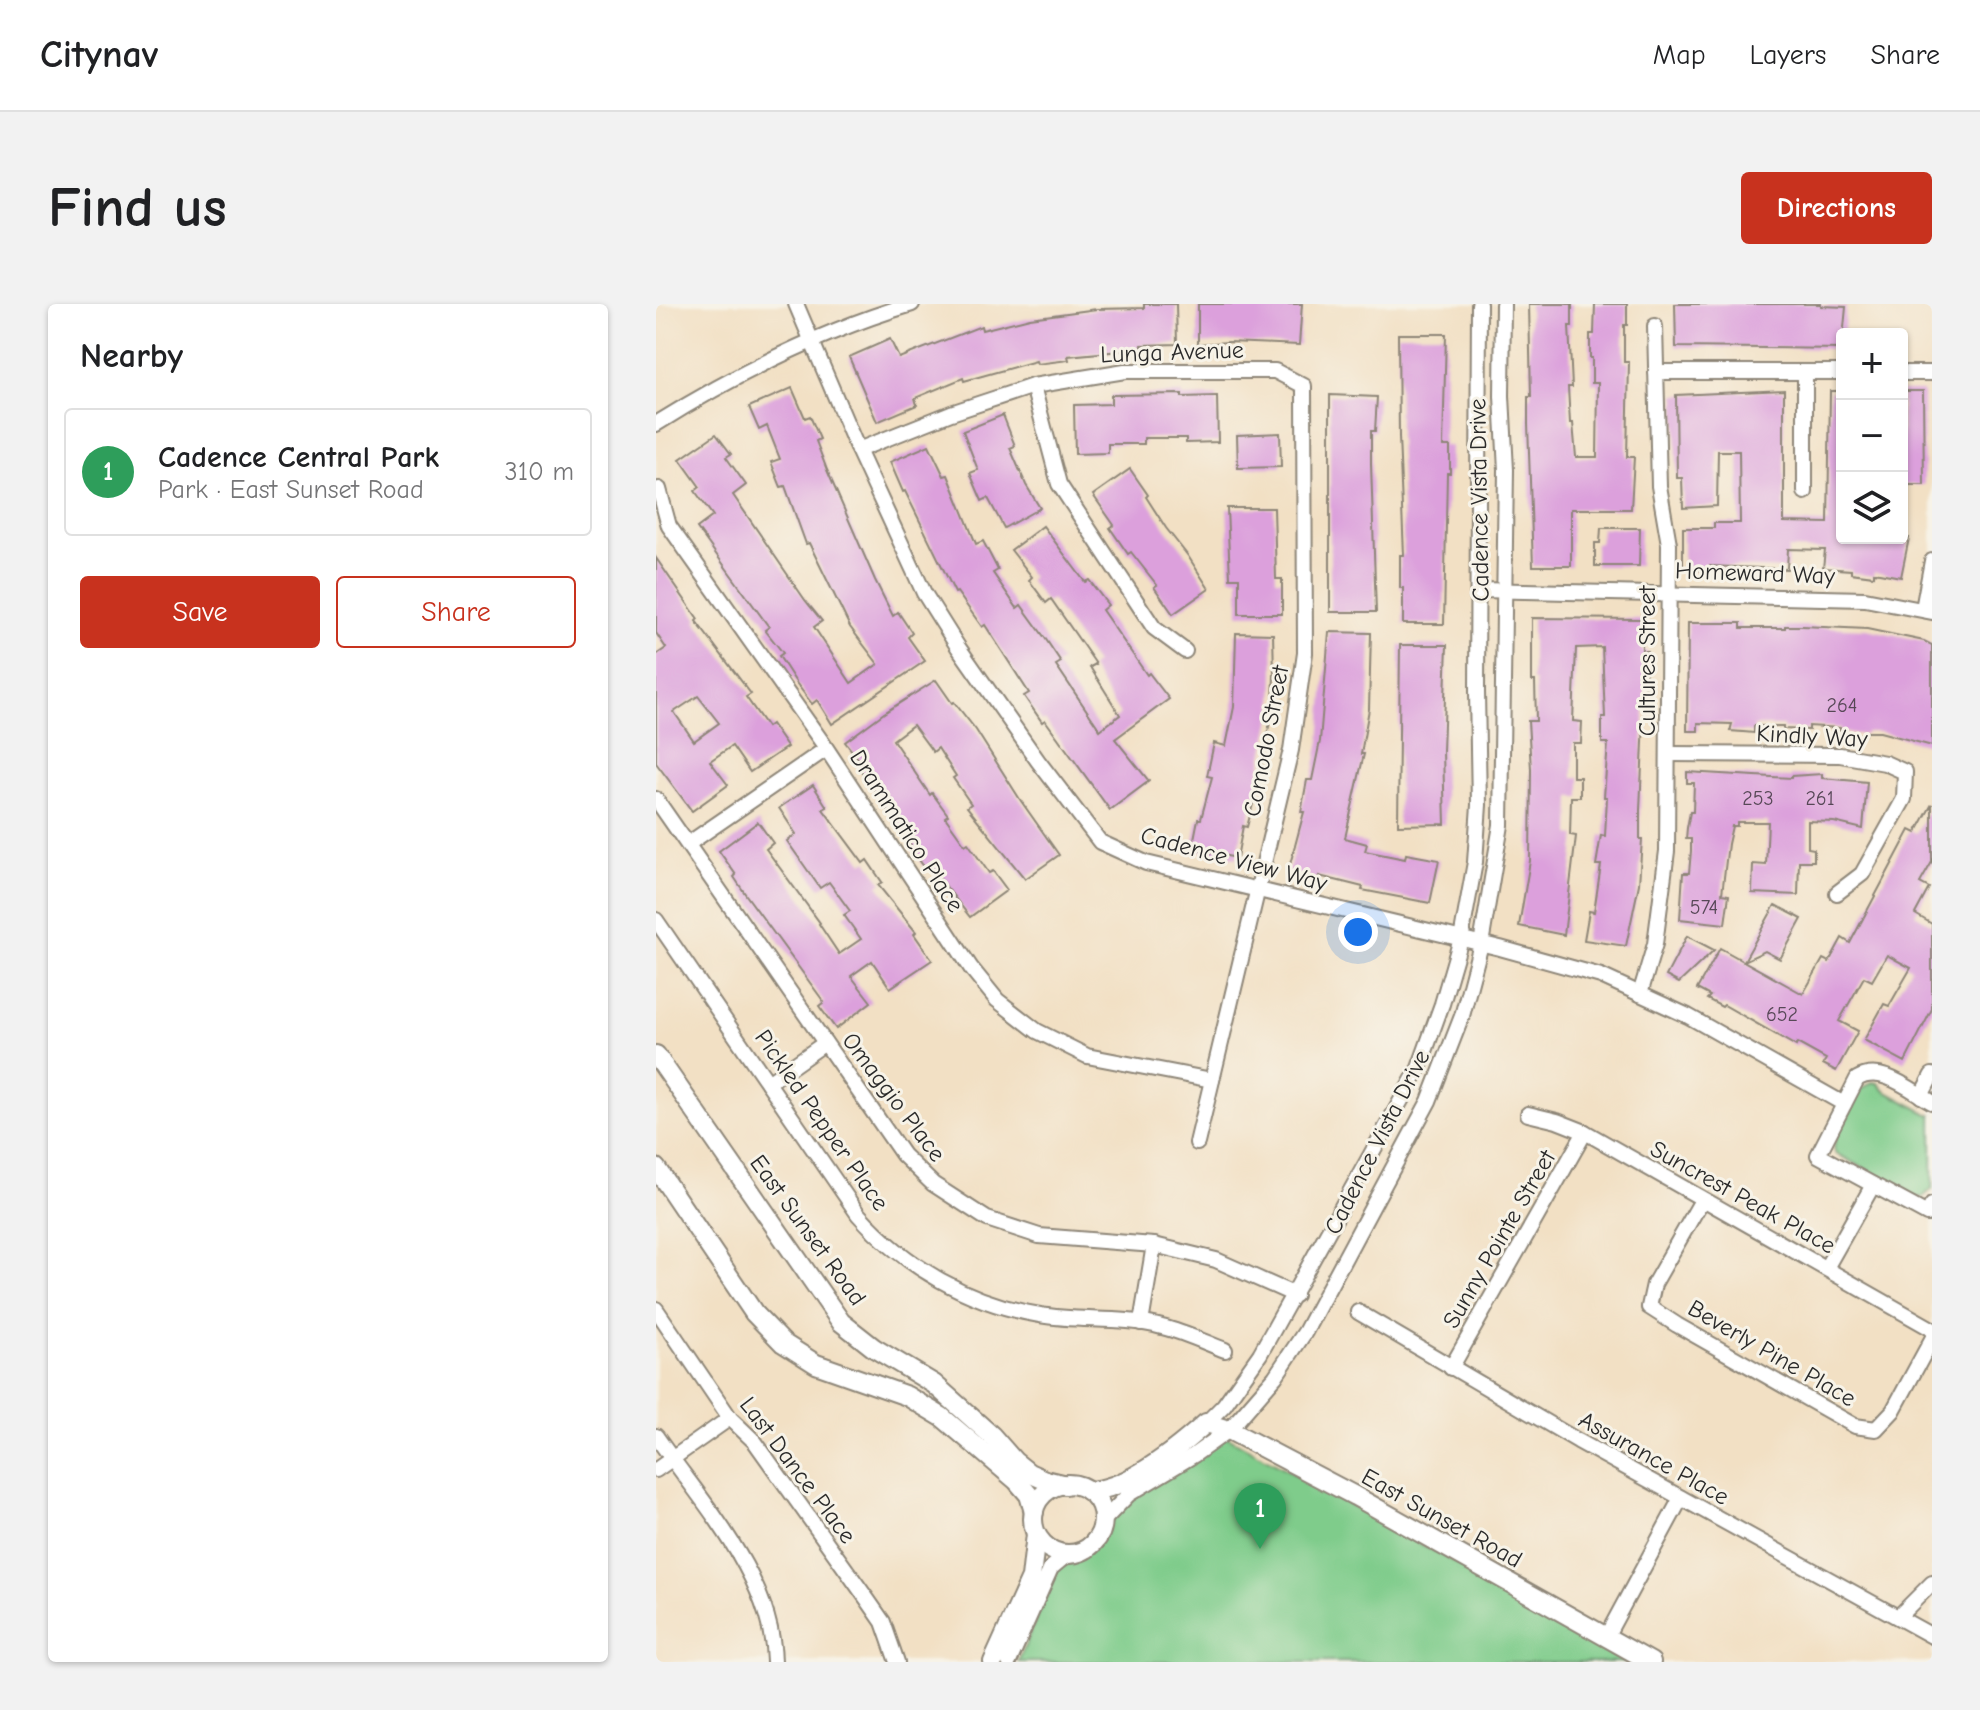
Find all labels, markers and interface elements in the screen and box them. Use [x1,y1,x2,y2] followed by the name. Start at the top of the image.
[40,33,158,77] text: Citynav
[1653,39,1706,71] text: Map
[1750,39,1826,71] text: Layers
[1870,39,1940,71] text: Share
[1741,172,1932,244] button: Directions
[48,176,227,240] text: Find us
[1836,328,1908,544] map controls
[1836,328,1908,400] button: +
[80,336,183,376] text: Nearby
[1100,336,1244,368] street label: Lunga Avenue
[1463,398,1495,602] street label: Cadence Vista Drive
[1836,400,1908,472] button: −
[158,440,439,475] text: Cadence Central Park
[103,457,113,487] text: 1
[505,457,574,487] text: 310 m
[1836,472,1908,544] button: layers
[158,475,424,505] text: Park · East Sunset Road
[1675,556,1836,590] street label: Homeward Way
[80,576,320,648] button: Save
[336,576,576,648] button: Share
[1633,585,1661,736] street label: Cultures Street
[1238,662,1295,819] street label: Comodo Street
[1827,694,1857,717] house number: 264
[1756,719,1869,753] street label: Kindly Way
[844,745,970,917] street label: Drammatico Place
[1742,787,1774,810] house number: 253
[1805,787,1835,810] house number: 261
[1138,821,1330,897] street label: Cadence View Way
[1690,896,1718,919] house number: 574
[1338,912,1378,952] your location
[1766,1003,1798,1026] house number: 652
[749,1024,895,1216] street label: Pickled Pepper Place
[836,1027,952,1167] street label: Omaggio Place
[1318,1045,1436,1239] street label: Cadence Vista Drive
[1645,1134,1841,1260] street label: Suncrest Peak Place
[1437,1144,1562,1333] street label: Sunny Pointe Street
[744,1149,872,1311] street label: East Sunset Road
[1683,1294,1861,1412] street label: Beverly Pine Place
[734,1391,862,1549] street label: Last Dance Place
[1574,1405,1734,1511] street label: Assurance Place
[1357,1462,1527,1574] street label: East Sunset Road
[1234,1483,1286,1549] pin: 1

